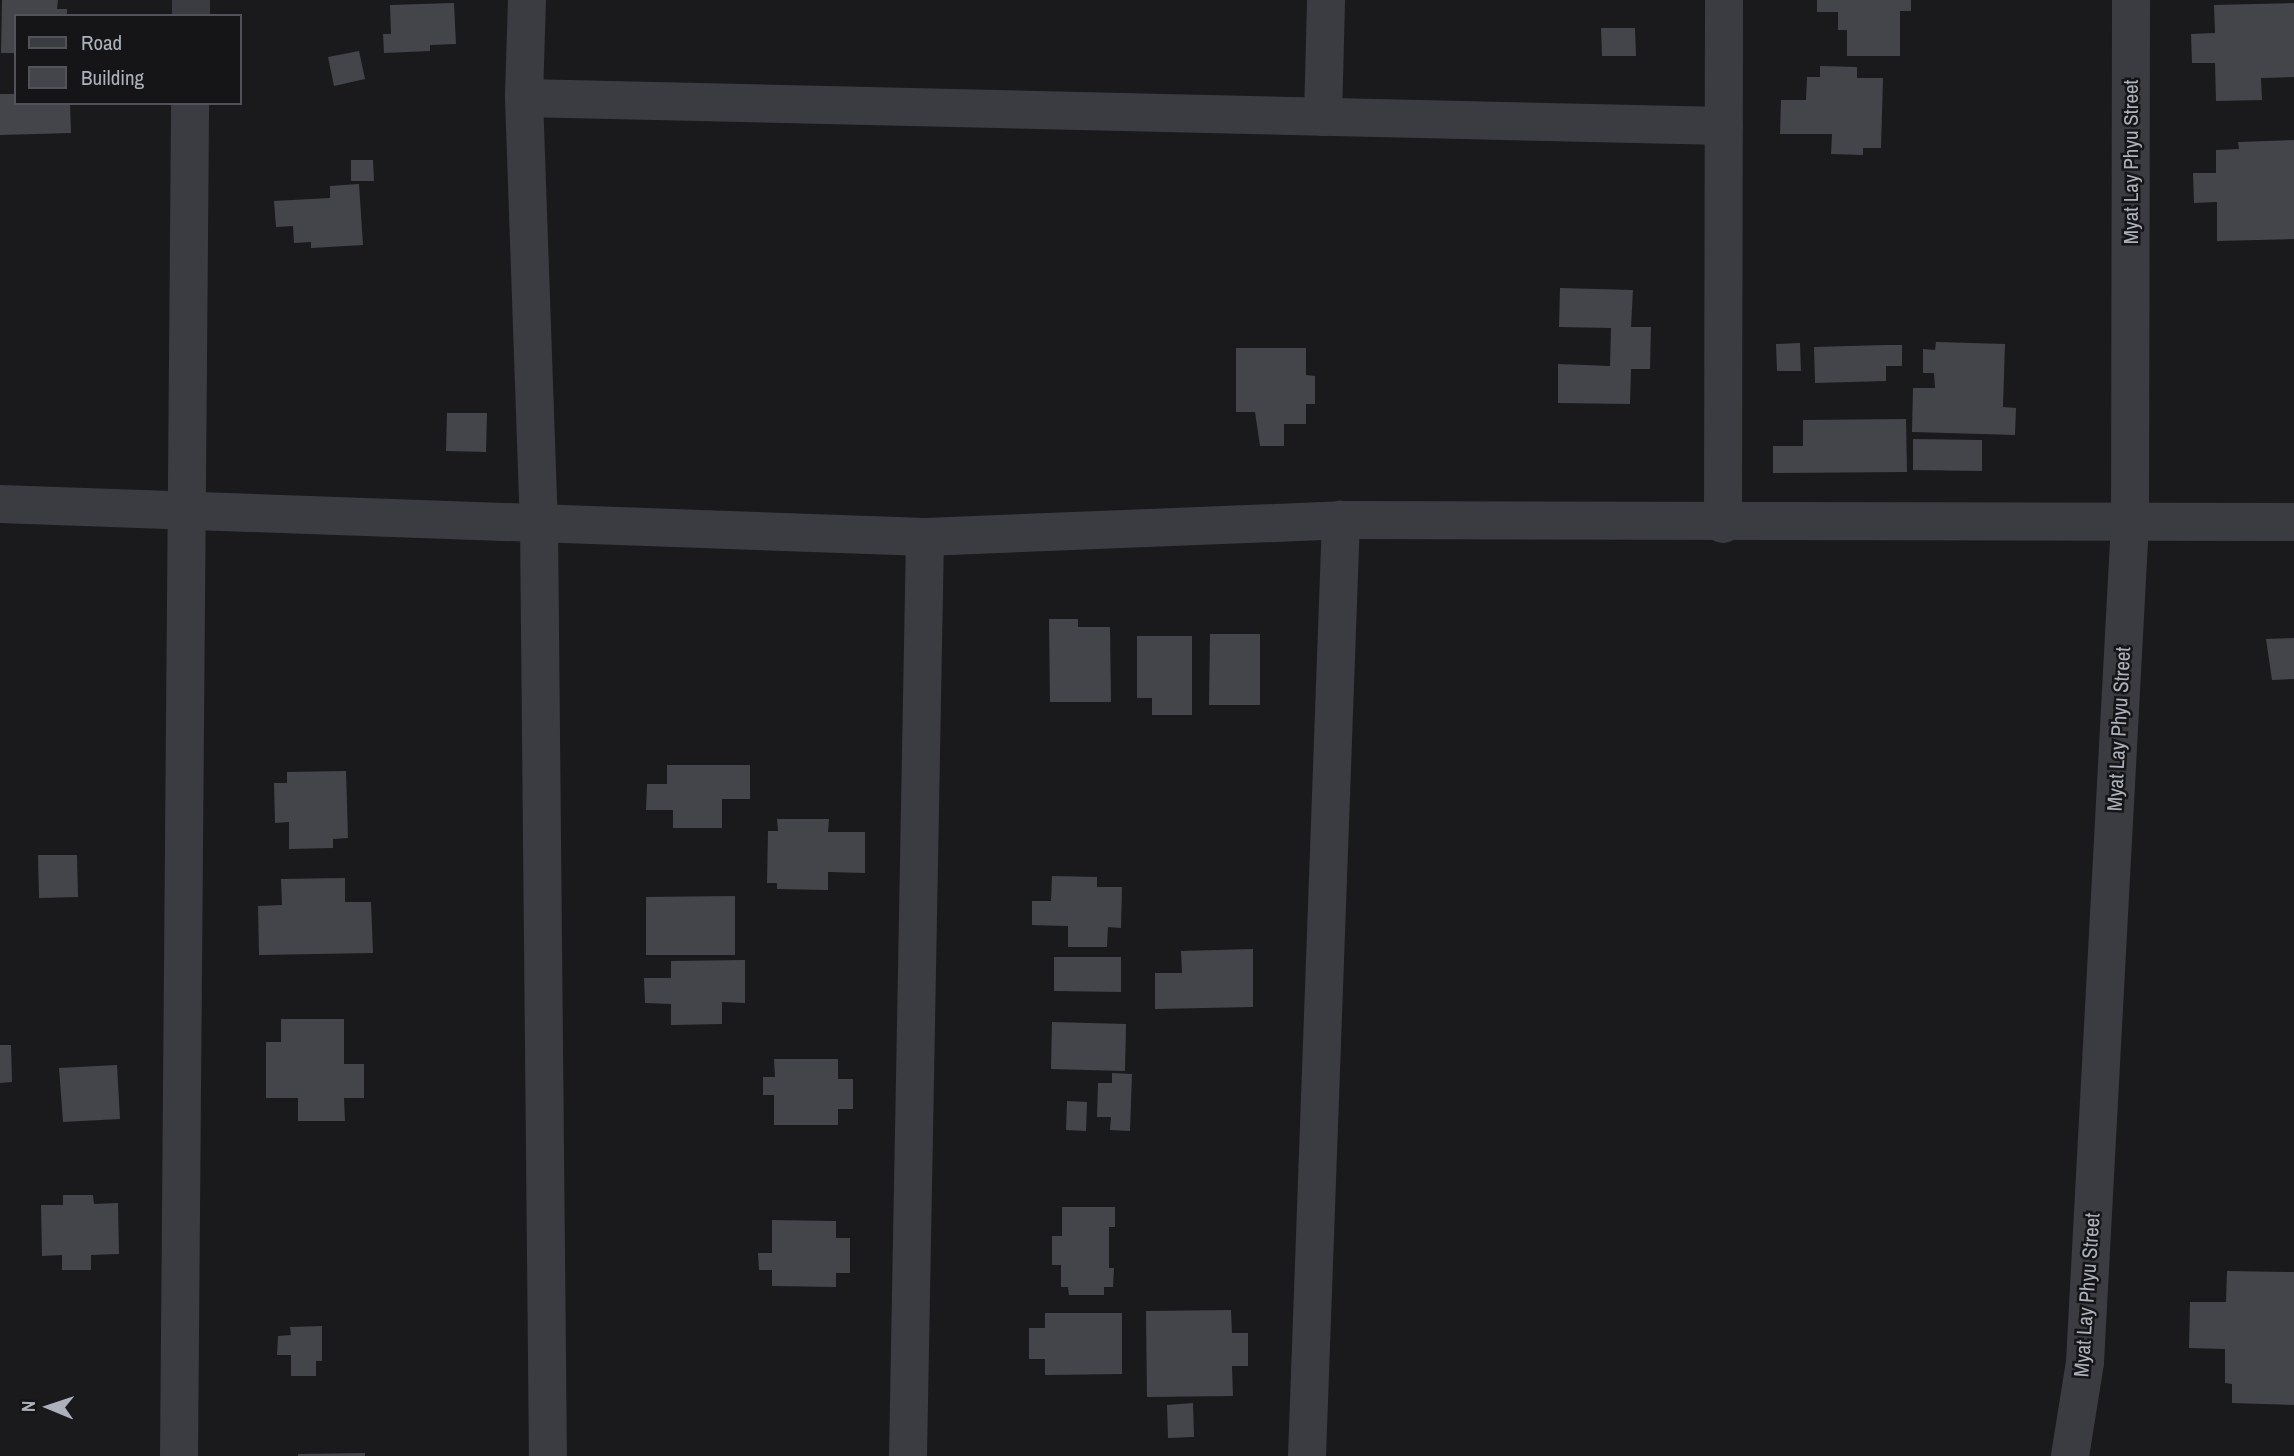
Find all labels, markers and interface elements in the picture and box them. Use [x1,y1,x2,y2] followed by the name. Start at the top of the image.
[14,14,242,105] legend
[81,28,122,57] text: Road
[81,63,144,92] text: Building
[2118,80,2144,244] street label: Myat Lay Phyu Street
[2102,646,2136,812] street label: Myat Lay Phyu Street
[2069,1212,2105,1378] street label: Myat Lay Phyu Street
[14,1372,84,1442] north arrow
[15,1400,41,1412] text: N

